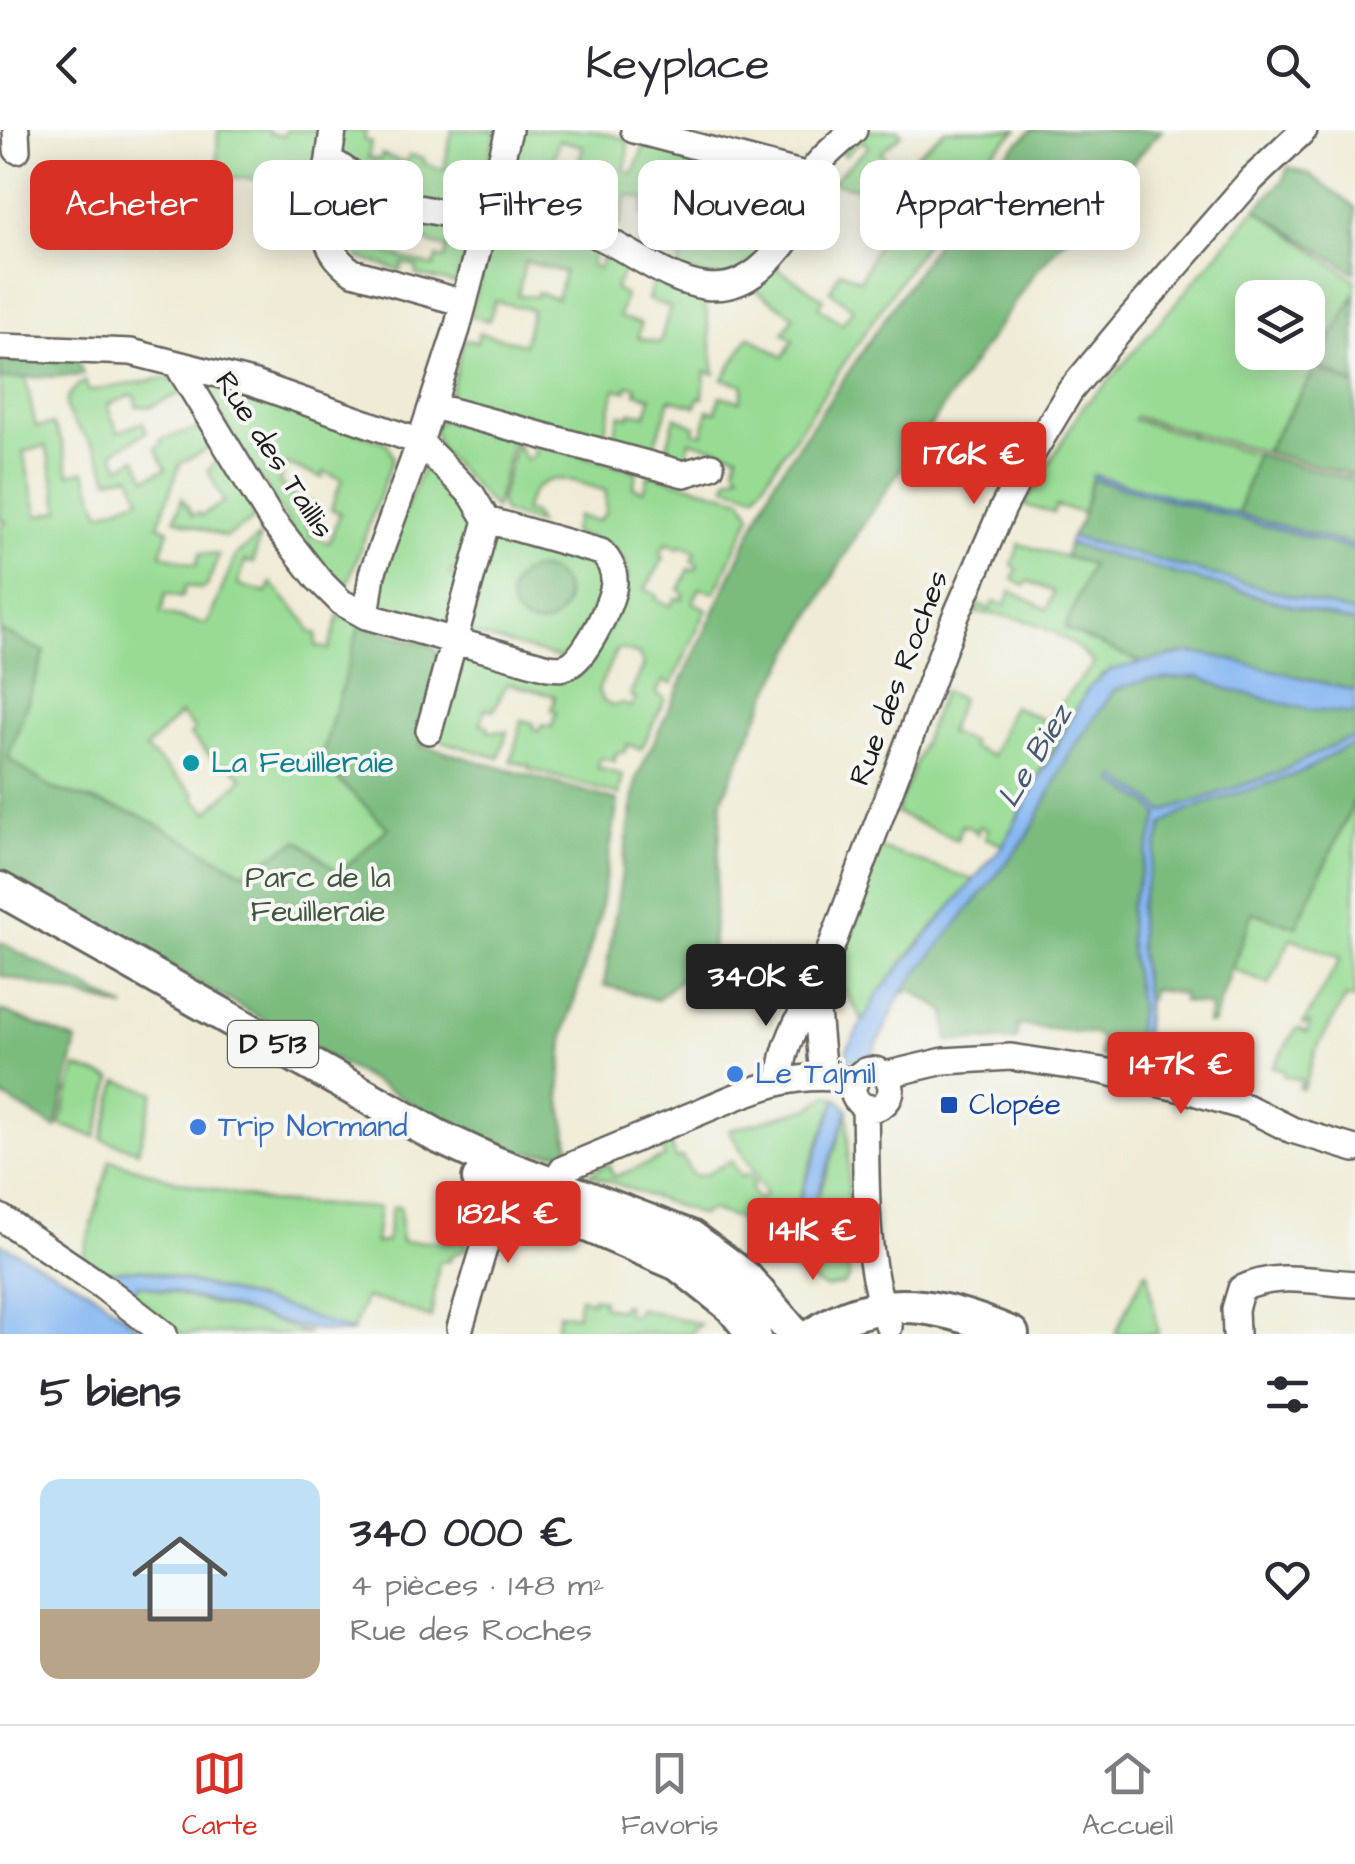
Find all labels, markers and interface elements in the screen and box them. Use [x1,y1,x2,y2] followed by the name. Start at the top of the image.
[585,34,770,96] text: Keyplace
[40,38,95,93] icon: back
[1260,38,1315,93] icon: search
[30,160,233,250] chip: Acheter
[253,160,423,250] chip: Louer
[443,160,618,250] chip: Filtres
[638,160,840,250] chip: Nouveau
[860,160,1140,250] chip: Appartement
[1235,280,1325,370] map controls
[1235,280,1325,370] button: layers
[204,363,344,547] street label: Rue des Taillis
[893,422,1055,507] pin: 176K €
[923,432,1025,477] text: 176K €
[839,565,959,791] street label: Rue des Roches
[987,694,1085,816] water label: Le Biez
[211,742,394,784] place label: La Feuilleraie
[180,752,202,774] marker: La Feuilleraie
[245,857,391,933] park label: Parc de la Feuilleraie
[685,944,847,1029] pin: 340K €
[708,954,824,999] text: 340K €
[228,1021,318,1067] road number: D 513
[1100,1032,1262,1117] pin: 147K €
[1129,1042,1233,1087] text: 147K €
[755,1053,876,1095] place label: Le Tajmil
[724,1063,746,1085] marker: Le Tajmil
[969,1084,1061,1126] place label: Clopée
[938,1094,960,1116] marker: Clopée
[218,1106,408,1148] place label: Trip Normand
[187,1116,209,1138] marker: Trip Normand
[427,1181,589,1266] pin: 182K €
[458,1191,558,1236] text: 182K €
[732,1198,894,1283] pin: 141K €
[769,1208,857,1253] text: 141K €
[40,1365,181,1423] text: 5 biens
[1260,1367,1315,1422] icon: filters
[350,1505,573,1563] text: 340 000 €
[120,1519,240,1639] icon: home
[1260,1552,1315,1607] icon: heart
[350,1563,605,1608] text: 4 pièces · 148 m²
[350,1608,592,1653] text: Rue des Roches
[182,1746,258,1845] tab: Carte
[621,1746,719,1845] tab: Favoris
[1082,1746,1173,1845] tab: Accueil

